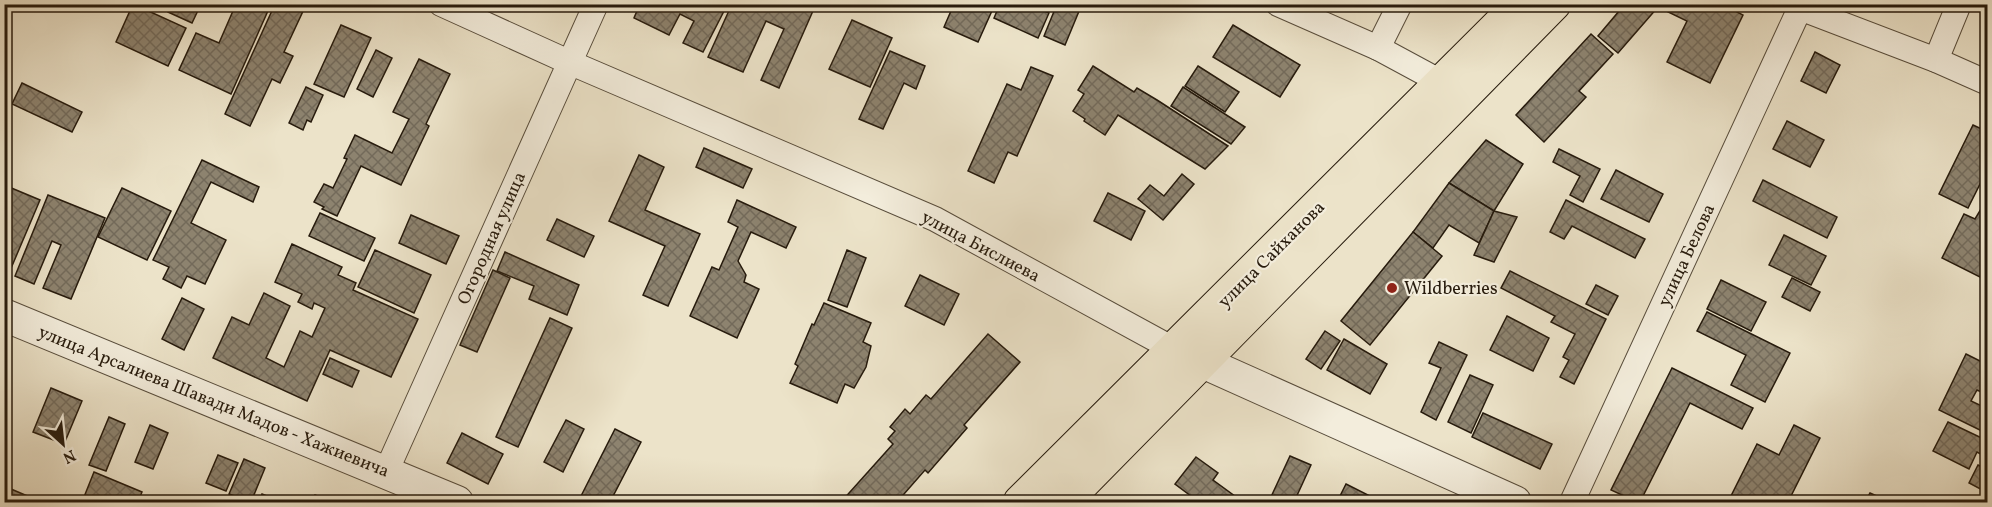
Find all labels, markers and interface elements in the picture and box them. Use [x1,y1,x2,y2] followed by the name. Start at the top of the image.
[452,168,533,309] street label: Огородная улица
[1213,196,1331,314] street label: улица Сайханова
[1653,200,1722,311] street label: улица Белова
[916,205,1044,289] street label: улица Бислиева
[1404,277,1498,302] place label: Wildberries
[1385,281,1399,295] marker: Wildberries
[34,320,393,485] street label: улица Арсалиева Шавади Мадов - Хажиевича
[33,414,93,474] north arrow
[58,443,79,468] text: N

